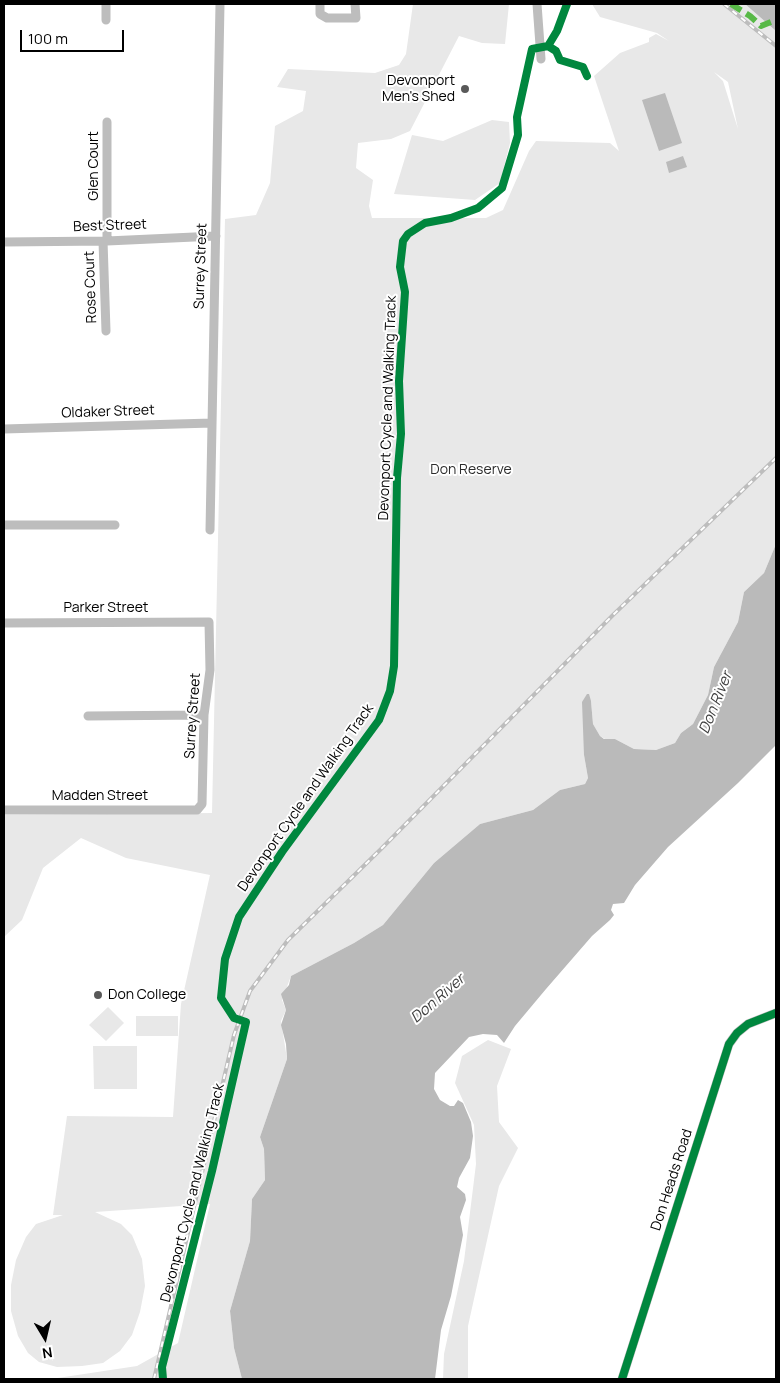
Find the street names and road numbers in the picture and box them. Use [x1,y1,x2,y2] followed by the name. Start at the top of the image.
[86,131,102,201] street label: Glen Court
[73,216,147,236] street label: Best Street
[191,223,211,309] street label: Surrey Street
[81,250,101,324] street label: Rose Court
[376,295,400,521] street label: Devonport Cycle and Walking Track
[61,402,155,422] street label: Oldaker Street
[64,600,148,616] street label: Parker Street
[182,672,204,760] street label: Surrey Street
[235,701,377,895] street label: Devonport Cycle and Walking Track
[52,788,148,804] street label: Madden Street
[158,1082,228,1304] street label: Devonport Cycle and Walking Track
[648,1127,696,1233] street label: Don Heads Road

